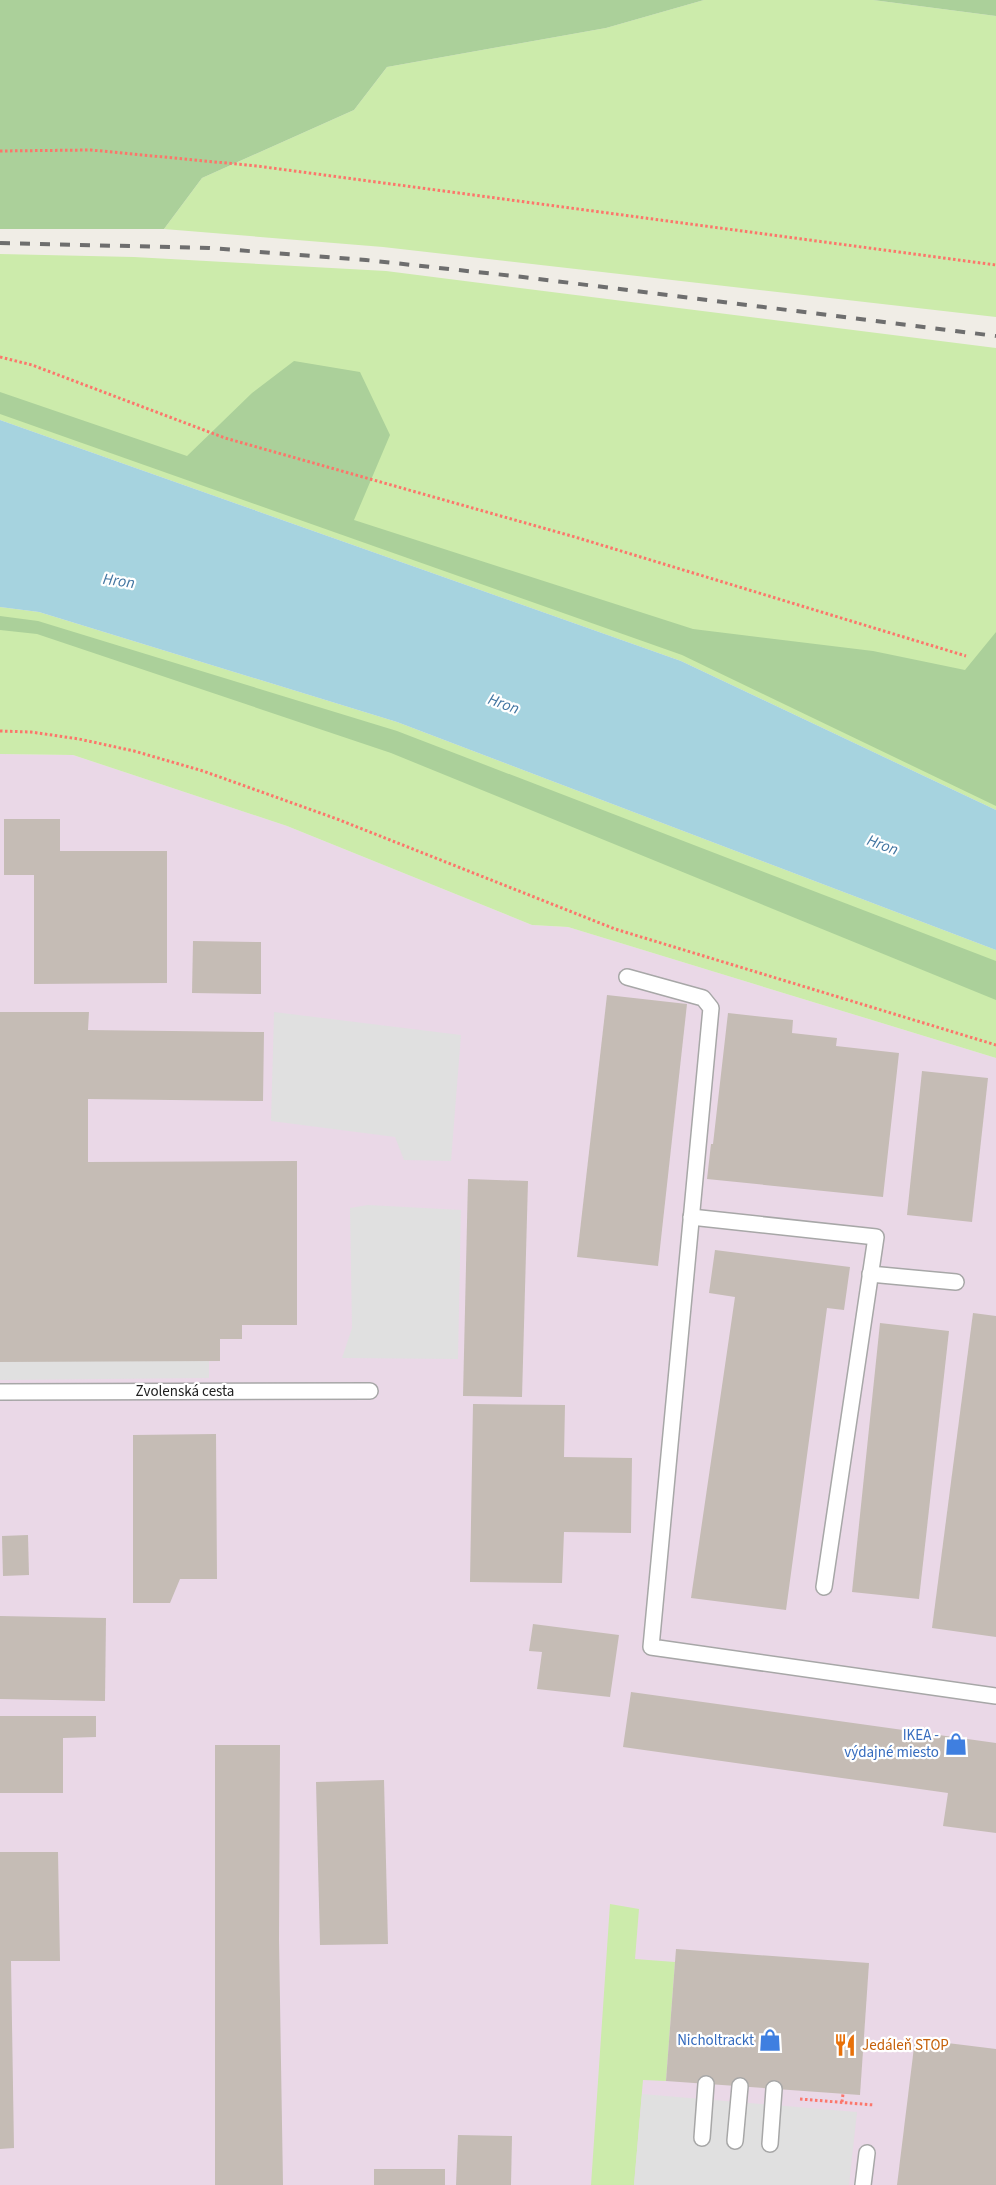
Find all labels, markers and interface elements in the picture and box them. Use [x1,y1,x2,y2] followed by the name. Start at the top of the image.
[102,568,136,594] water label: Hron
[485,688,522,720] water label: Hron
[864,829,901,861] water label: Hron
[136,1381,234,1402] street label: Zvolenská cesta
[844,1725,939,1763] place label: IKEA - výdajné miesto
[943,1731,969,1757] shop icon: IKEA - výdajné miesto
[757,2027,783,2053] shop icon: Nicholtrackt
[677,2030,754,2051] place label: Nicholtrackt
[832,2032,858,2058] restaurant icon: Jedáleň STOP
[862,2035,949,2056] place label: Jedáleň STOP

